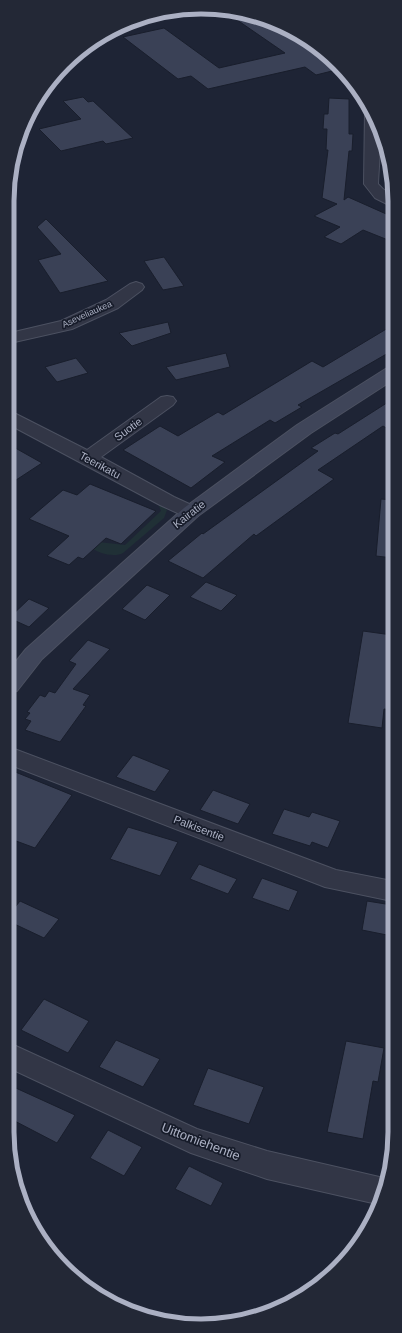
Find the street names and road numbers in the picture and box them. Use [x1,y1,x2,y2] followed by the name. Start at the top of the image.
[61,299,113,329] street label: Aseveliaukea
[112,415,144,443] street label: Suotie
[77,449,123,481] street label: Teerikatu
[171,498,207,530] street label: Kairatie
[172,813,226,843] street label: Palkisentie
[159,1120,242,1163] street label: Uittomiehentie

